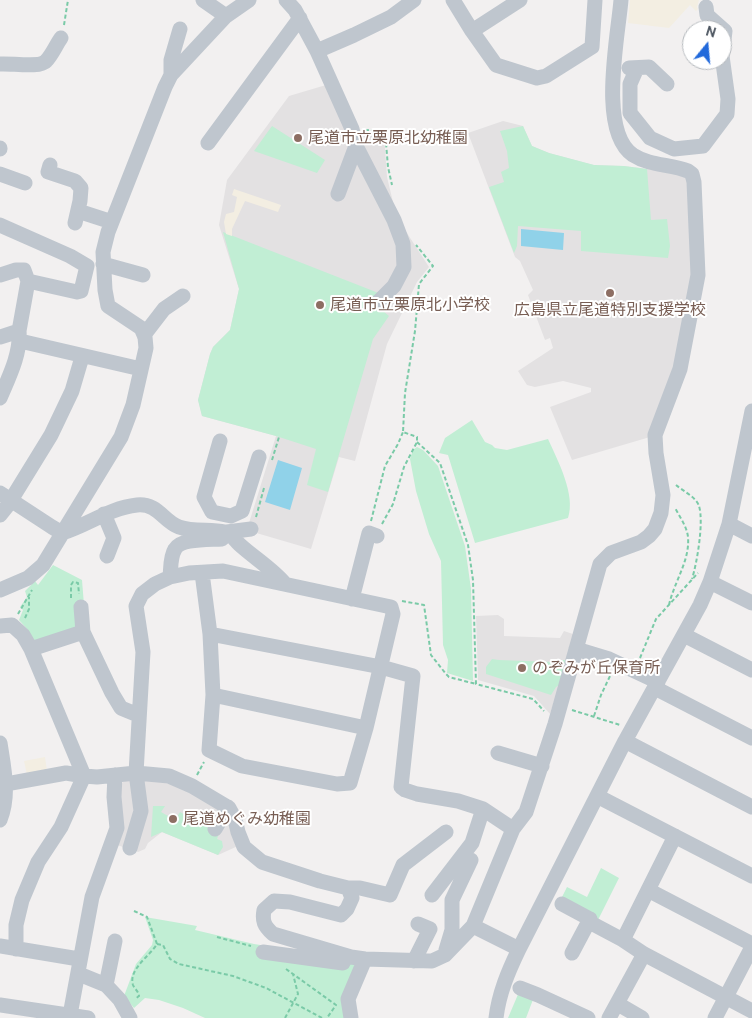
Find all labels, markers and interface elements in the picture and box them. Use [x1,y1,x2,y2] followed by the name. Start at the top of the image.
[682,20,732,70] north arrow
[704,22,718,42] text: N
[308,128,468,148] place label: 尾道市立栗原北幼稚園
[292,132,304,144] marker: 尾道市立栗原北幼稚園
[604,287,616,299] marker: 広島県立尾道特別支援学校
[330,295,490,315] place label: 尾道市立栗原北小学校
[314,299,326,311] marker: 尾道市立栗原北小学校
[514,300,706,320] place label: 広島県立尾道特別支援学校
[532,658,660,678] place label: のぞみが丘保育所
[516,662,528,674] marker: のぞみが丘保育所
[183,809,311,829] place label: 尾道めぐみ幼稚園
[167,813,179,825] marker: 尾道めぐみ幼稚園

